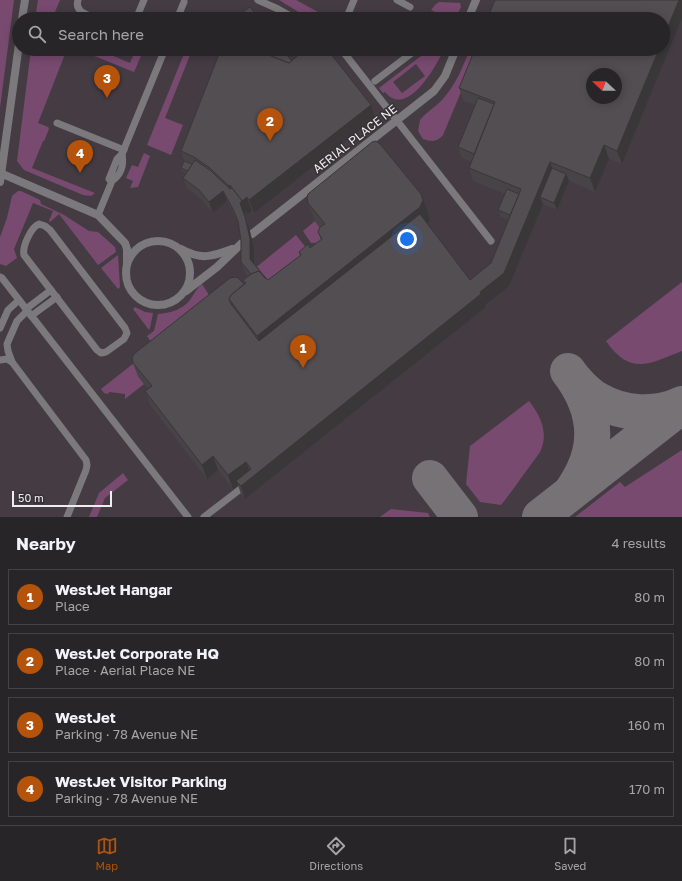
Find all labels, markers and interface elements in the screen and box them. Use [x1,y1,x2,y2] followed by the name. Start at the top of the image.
[12,12,670,56] search box
[26,23,48,45] icon: search
[58,25,144,43] text: Search here
[94,65,120,98] pin: 3
[586,68,622,104] north arrow
[310,101,400,176] street label: AERIAL PLACE NE
[257,108,283,141] pin: 2
[67,140,93,173] pin: 4
[397,229,417,249] your location
[290,335,316,368] pin: 1
[12,489,112,508] scale bar
[18,491,44,504] text: 50 m
[16,533,76,554] text: Nearby
[612,535,666,551] text: 4 results
[55,580,172,598] text: WestJet Hangar
[27,589,33,605] text: 1
[634,589,665,605] text: 80 m
[55,598,90,614] text: Place
[55,644,219,662] text: WestJet Corporate HQ
[26,653,34,669] text: 2
[634,653,665,669] text: 80 m
[55,662,195,678] text: Place · Aerial Place NE
[55,708,116,726] text: WestJet
[26,717,34,733] text: 3
[628,717,665,733] text: 160 m
[55,726,198,742] text: Parking · 78 Avenue NE
[55,772,227,790] text: WestJet Visitor Parking
[26,781,34,797] text: 4
[629,781,665,797] text: 170 m
[55,790,198,806] text: Parking · 78 Avenue NE
[96,835,118,872] tab: Map
[309,835,363,872] tab: Directions
[554,835,586,872] tab: Saved

